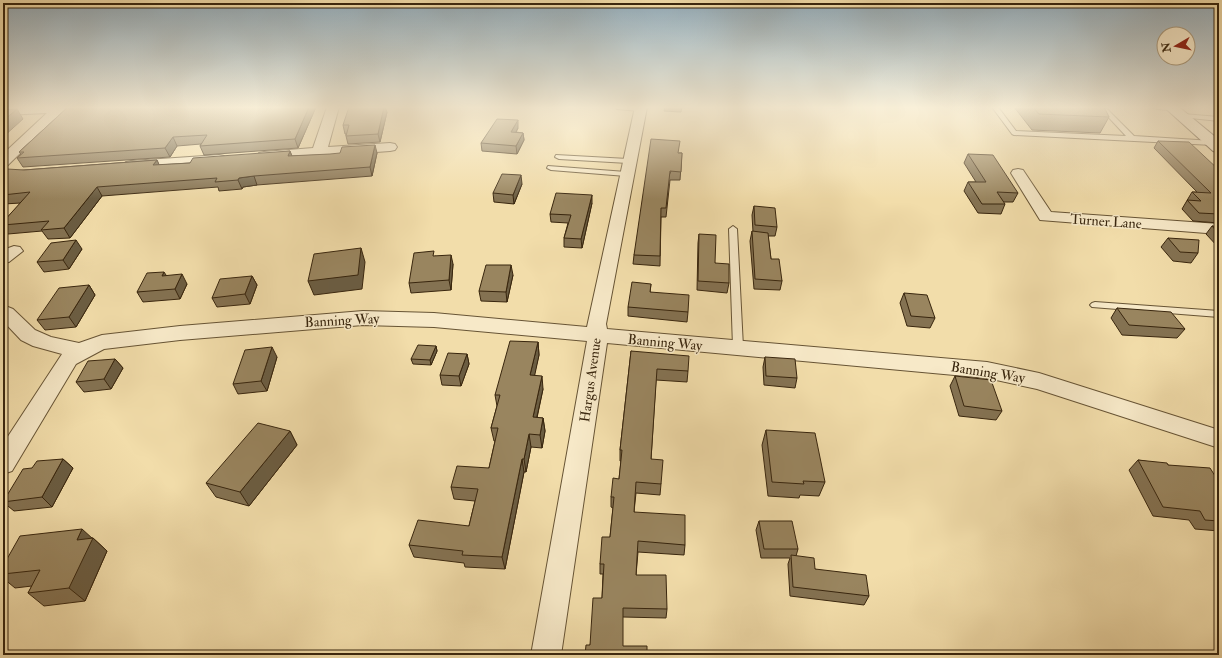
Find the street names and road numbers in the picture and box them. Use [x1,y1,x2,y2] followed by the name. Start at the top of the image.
[1070,211,1142,232] street label: Turner Lane
[304,310,381,332] street label: Banning Way
[627,331,704,355] street label: Banning Way
[576,337,605,423] street label: Hargus Avenue
[949,358,1027,388] street label: Banning Way

